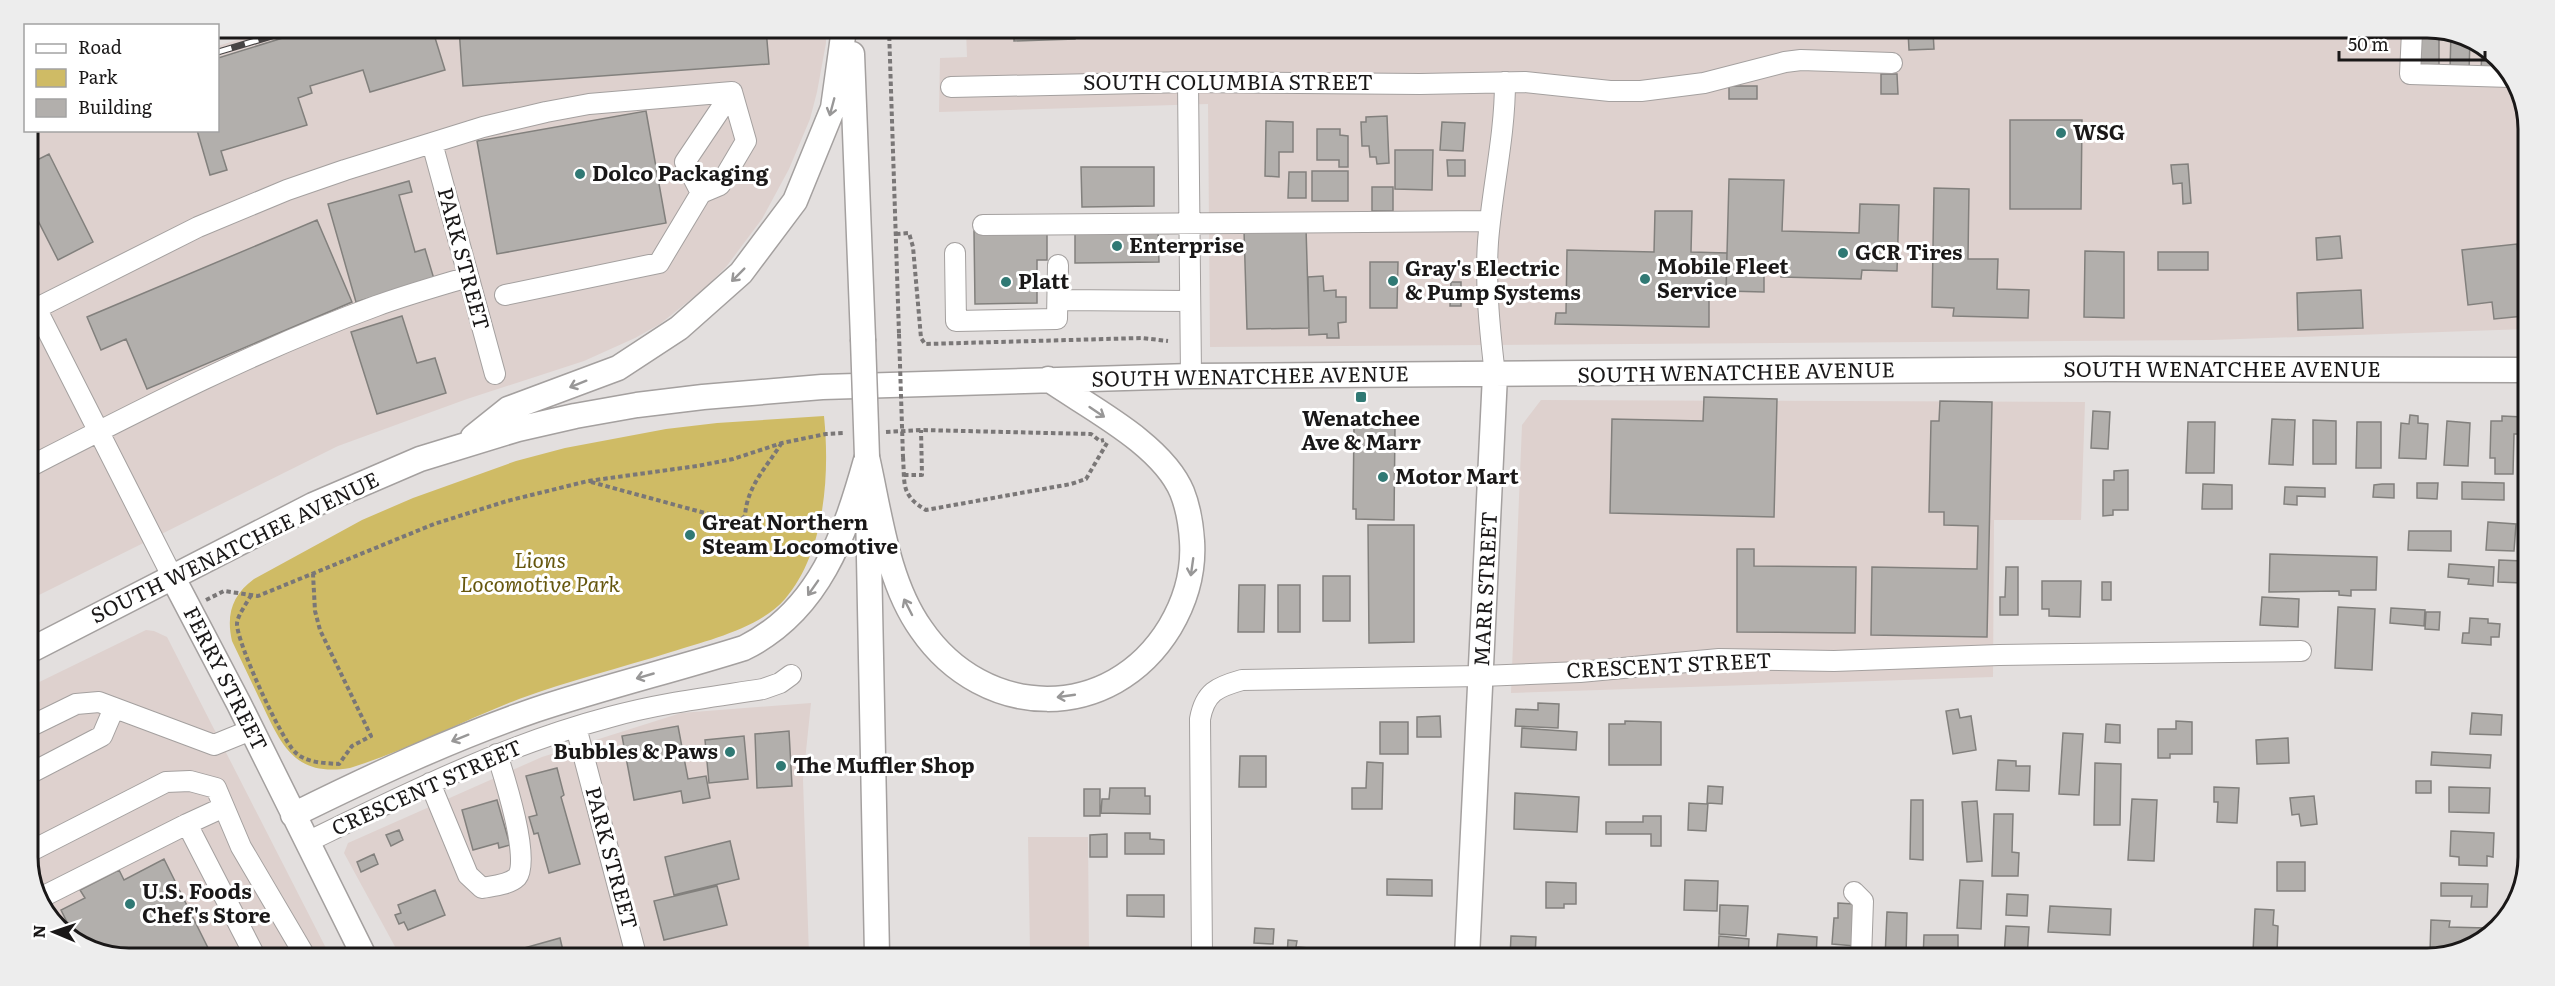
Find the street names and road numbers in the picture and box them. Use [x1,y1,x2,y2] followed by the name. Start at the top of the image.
[1083,65,1373,96] street label: SOUTH COLUMBIA STREET
[431,184,499,333] street label: PARK STREET
[1577,352,1895,389] street label: SOUTH WENATCHEE AVENUE
[2063,352,2381,383] street label: SOUTH WENATCHEE AVENUE
[1091,356,1409,393] street label: SOUTH WENATCHEE AVENUE
[84,462,383,629] street label: SOUTH WENATCHEE AVENUE
[1464,510,1503,667] street label: MARR STREET
[177,600,277,756] street label: FERRY STREET
[1565,643,1772,684] street label: CRESCENT STREET
[326,730,526,842] street label: CRESCENT STREET
[579,783,647,932] street label: PARK STREET

